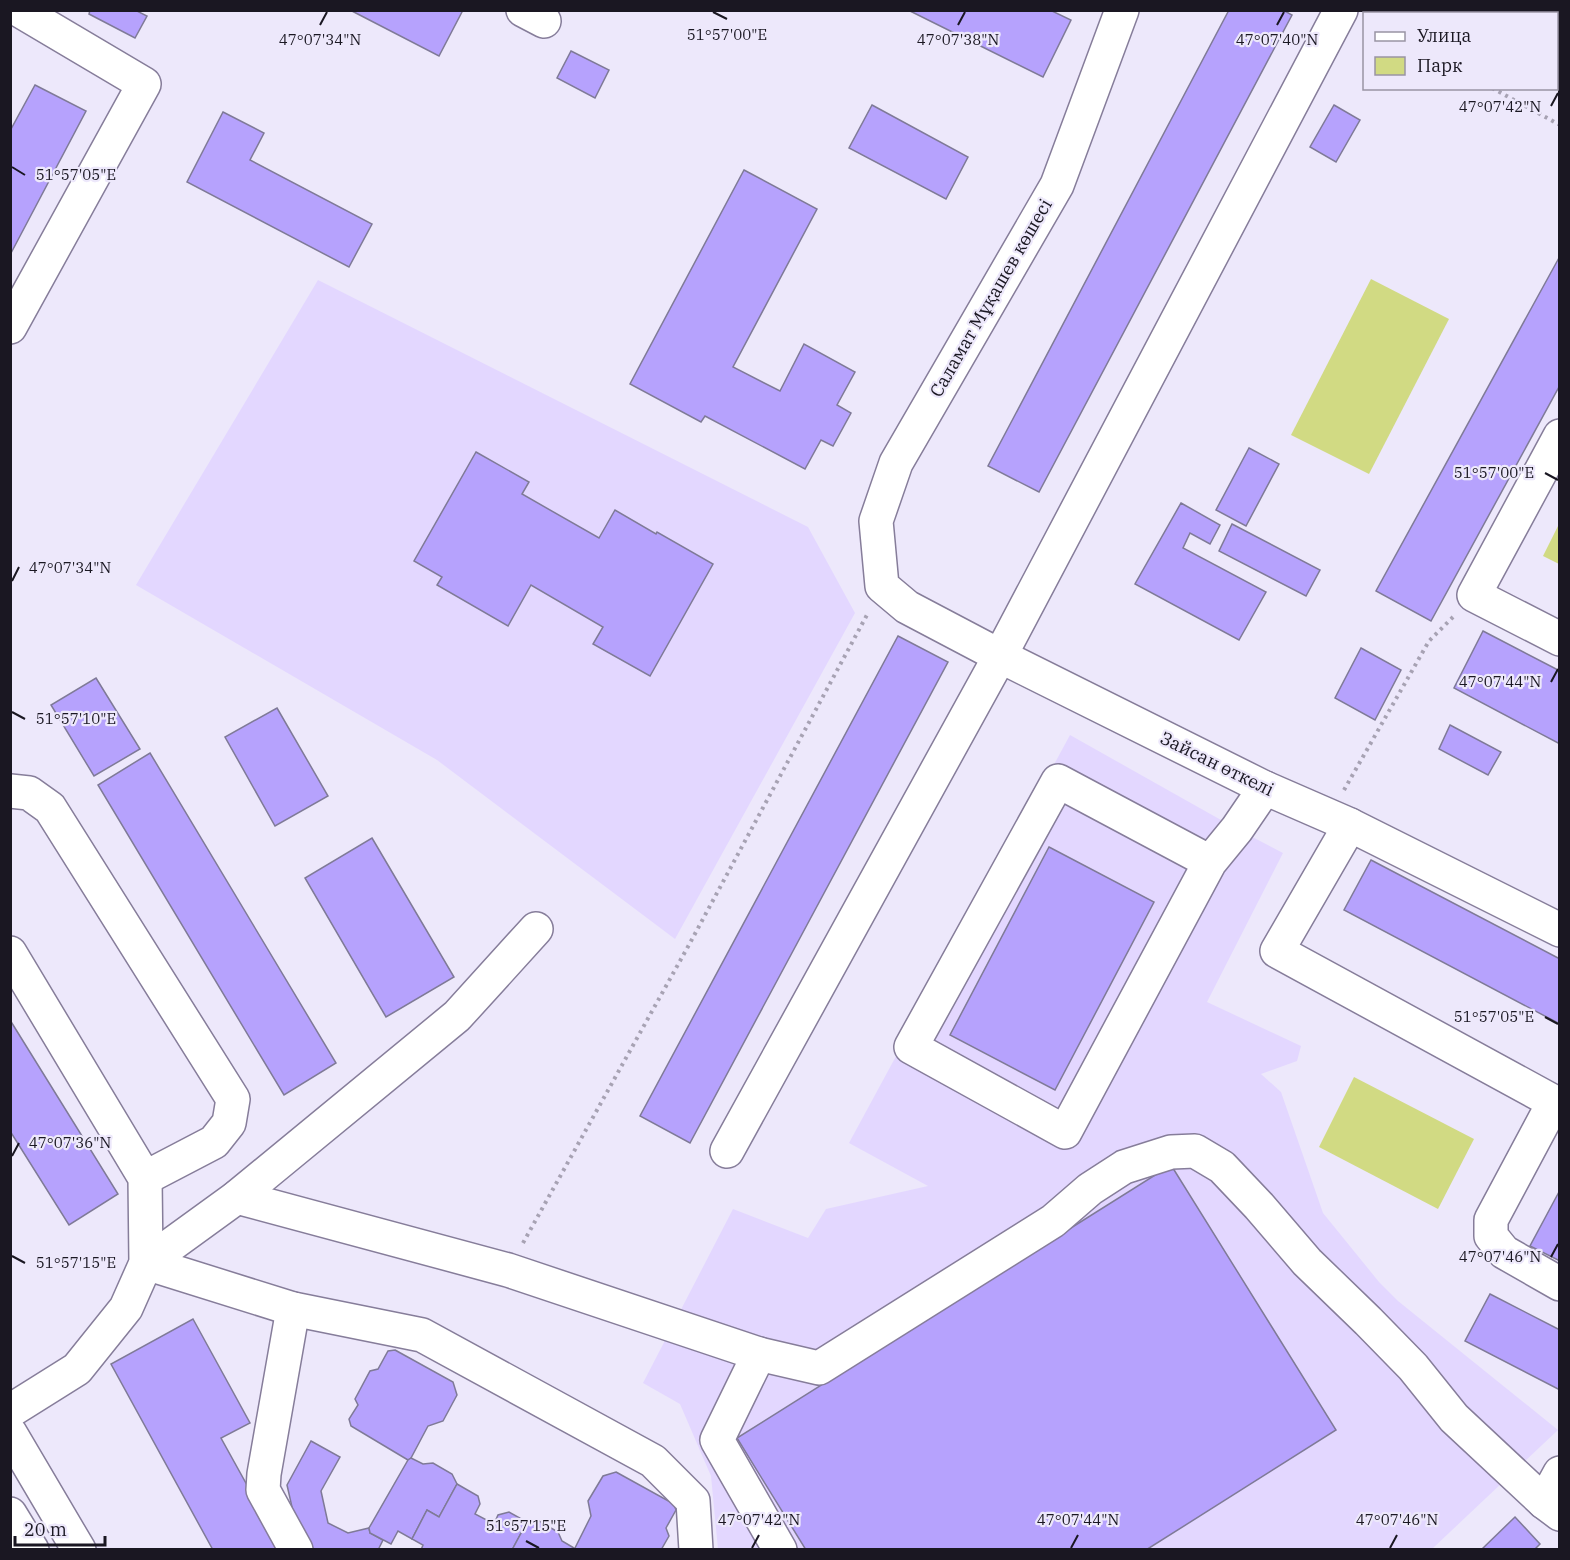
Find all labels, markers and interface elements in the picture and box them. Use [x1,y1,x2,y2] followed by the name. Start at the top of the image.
[1363,12,1558,90] legend
[1417,24,1472,47] text: Улица
[687,25,767,44] text: 51°57'00"E
[279,30,361,49] text: 47°07'34"N
[917,30,999,49] text: 47°07'38"N
[1236,30,1318,49] text: 47°07'40"N
[1417,54,1463,77] text: Парк
[1459,97,1541,116] text: 47°07'42"N
[36,165,116,184] text: 51°57'05"E
[924,194,1057,401] street label: Саламат Мұқашев көшесі
[1454,463,1534,482] text: 51°57'00"E
[29,558,111,577] text: 47°07'34"N
[1459,672,1541,691] text: 47°07'44"N
[36,709,116,728] text: 51°57'10"E
[1157,726,1278,801] street label: Зайсан өткелі
[1454,1007,1534,1026] text: 51°57'05"E
[29,1133,111,1152] text: 47°07'36"N
[1459,1247,1541,1266] text: 47°07'46"N
[36,1253,116,1272] text: 51°57'15"E
[15,1509,105,1547] scale bar
[718,1510,800,1529] text: 47°07'42"N
[1037,1510,1119,1529] text: 47°07'44"N
[1356,1510,1438,1529] text: 47°07'46"N
[486,1516,566,1535] text: 51°57'15"E
[24,1518,67,1541] text: 20 m

